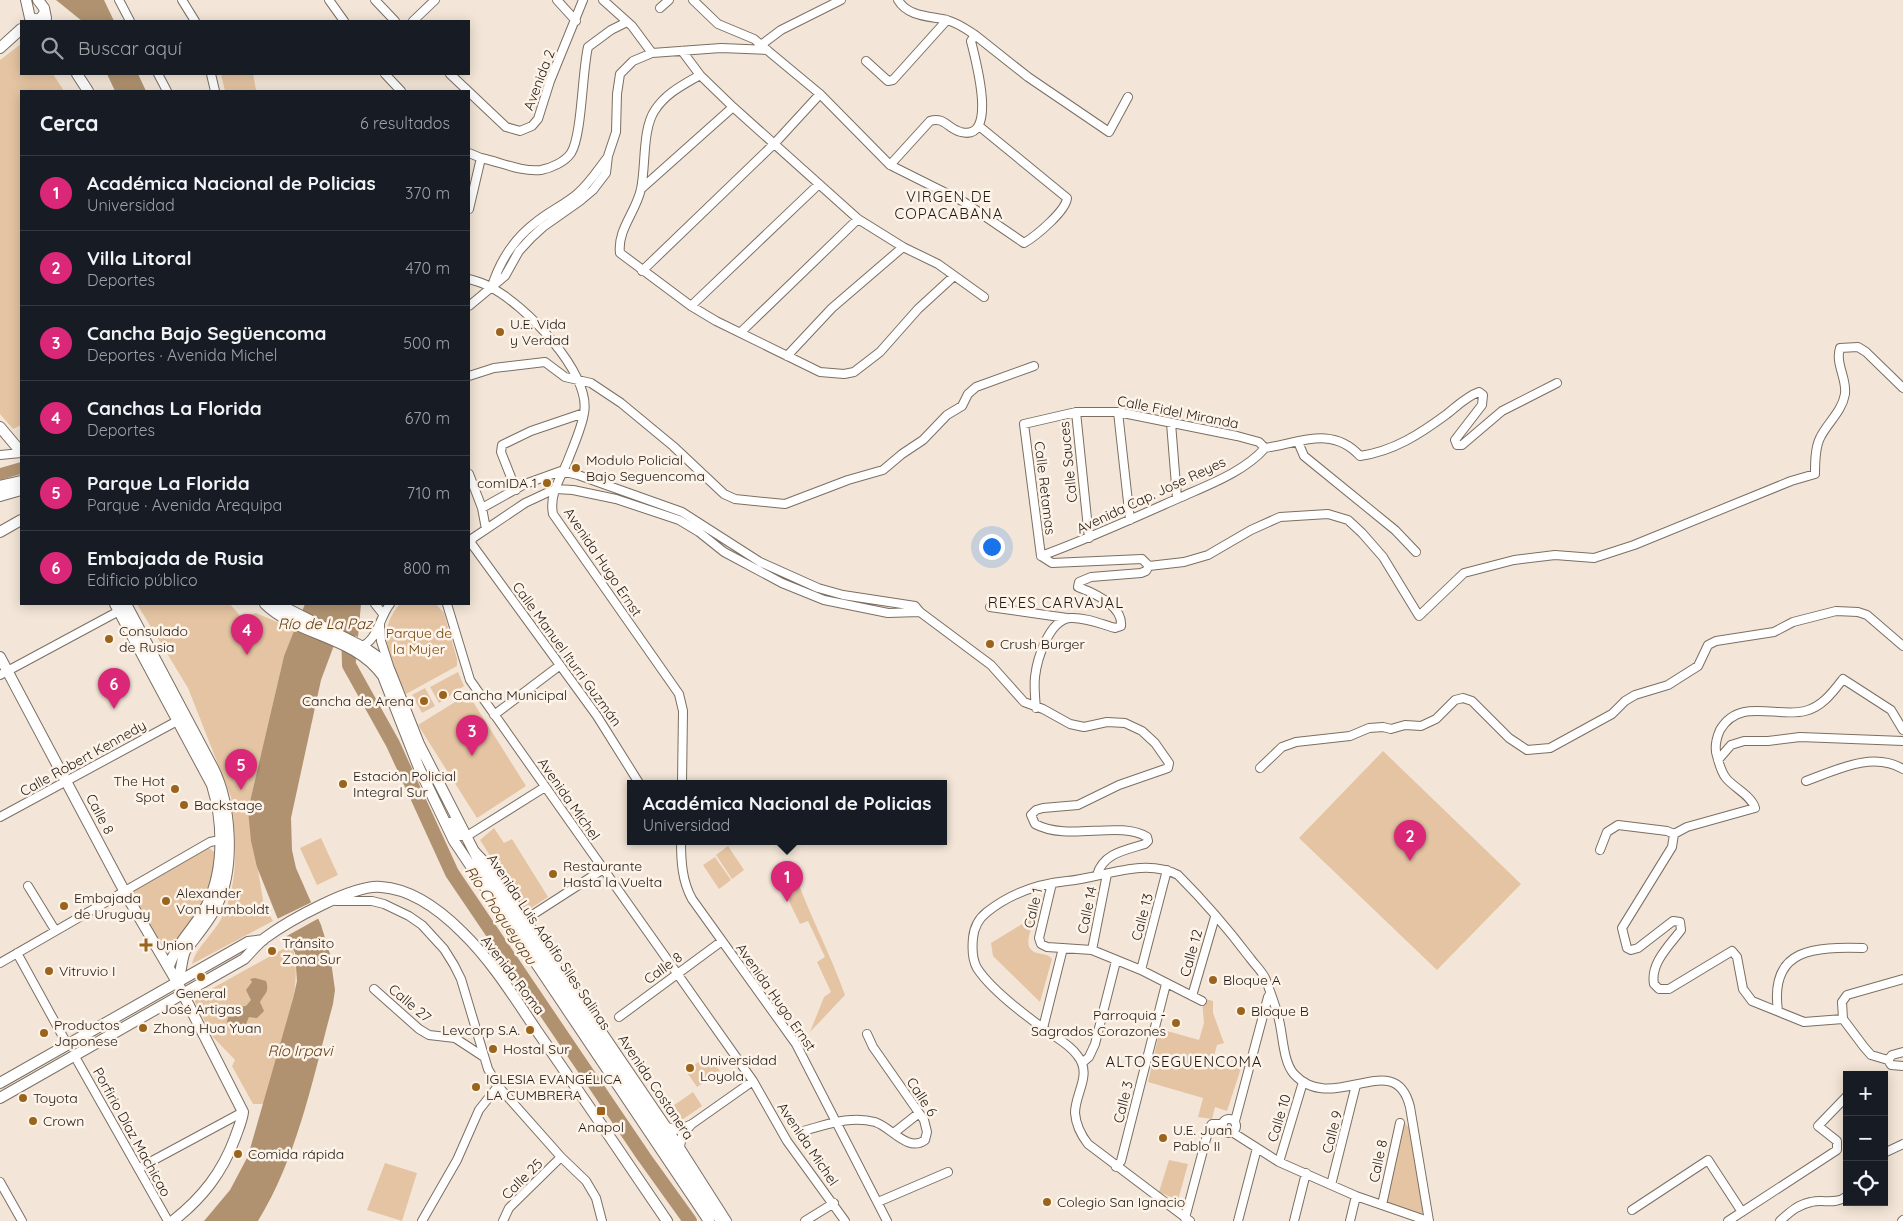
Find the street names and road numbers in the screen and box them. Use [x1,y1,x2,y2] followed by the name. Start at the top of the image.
[519,47,559,113] street label: Avenida 2
[1116,391,1240,433] street label: Calle Fidel Miranda
[1055,420,1081,504] street label: Calle Sauces
[1030,440,1060,536] street label: Calle Retamas
[1074,452,1228,538] street label: Avenida Cap. Jose Reyes
[560,504,646,620] street label: Avenida Hugo Ernst
[508,578,626,730] street label: Calle Manuel Iturri Guzmán
[17,716,149,800] street label: Calle Robert Kennedy
[534,754,604,844] street label: Avenida Michel
[82,791,118,837] street label: Calle 8
[483,851,615,1033] street label: Avenida Luis Adolfo Siles Salinas
[1073,885,1101,935] street label: Calle 14
[1020,886,1046,930] street label: Calle 1
[1127,891,1157,943] street label: Calle 13
[1176,927,1206,979] street label: Calle 12
[477,932,549,1018] street label: Avenida Roma
[732,940,820,1054] street label: Avenida Hugo Ernst
[640,948,686,988] street label: Calle 8
[385,980,435,1026] street label: Calle 27
[614,1031,698,1143] street label: Avenida Costanera
[89,1064,175,1200] street label: Porfirio Díaz Machicao
[903,1074,942,1120] street label: Calle 6
[1109,1079,1137,1125] street label: Calle 3
[1263,1092,1295,1144] street label: Calle 10
[774,1099,842,1189] street label: Avenida Michel
[1318,1109,1346,1155] street label: Calle 9
[1365,1138,1391,1184] street label: Calle 8
[498,1155,546,1203] street label: Calle 25

